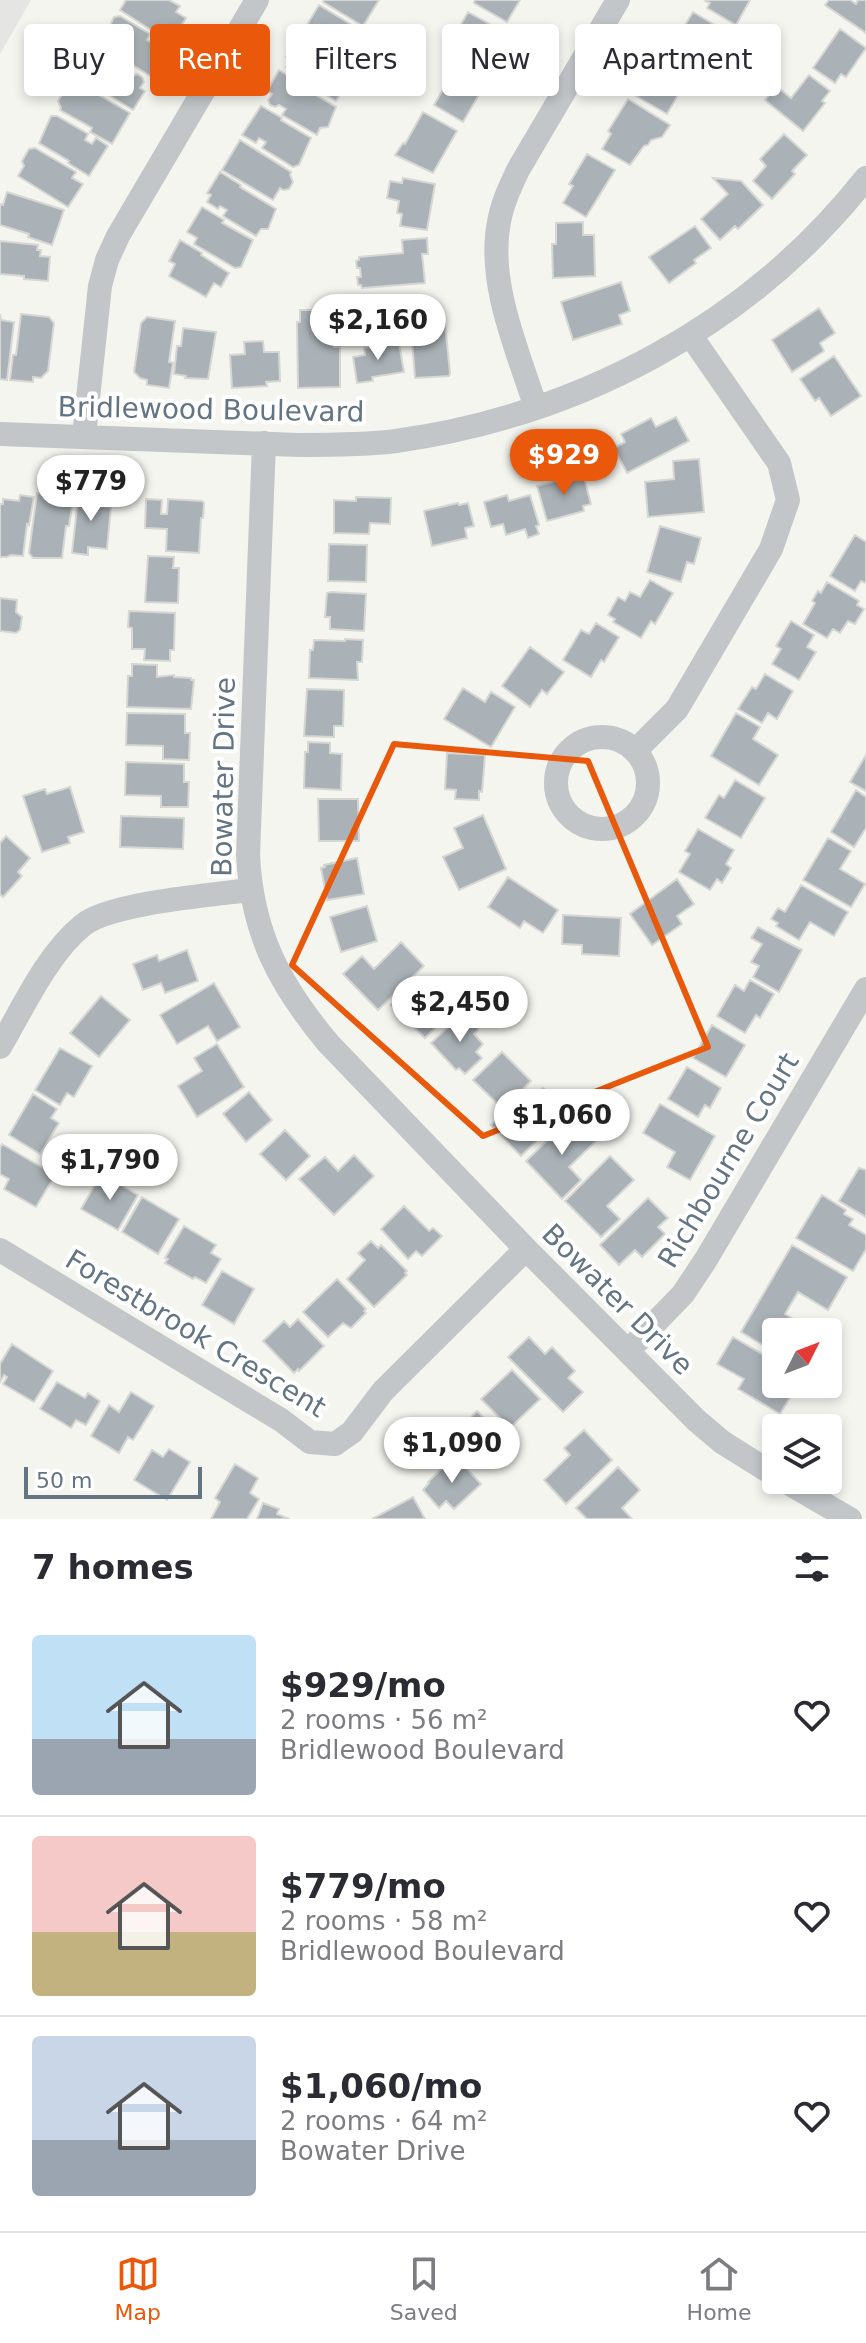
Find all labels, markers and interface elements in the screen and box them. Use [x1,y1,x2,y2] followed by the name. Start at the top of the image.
[24,24,134,96] chip: Buy
[150,24,270,96] chip: Rent
[286,24,426,96] chip: Filters
[442,24,559,96] chip: New
[575,24,781,96] chip: Apartment
[313,294,443,362] pin: $2,160
[328,305,428,335] text: $2,160
[57,390,365,429] street label: Bridlewood Boulevard
[517,429,611,497] pin: $929
[528,440,600,470] text: $929
[44,455,138,523] pin: $779
[55,466,127,496] text: $779
[205,677,242,877] street label: Bowater Drive
[395,976,525,1044] pin: $2,450
[410,987,510,1017] text: $2,450
[651,1047,806,1274] street label: Richbourne Court
[497,1089,627,1157] pin: $1,060
[512,1100,612,1130] text: $1,060
[45,1134,175,1202] pin: $1,790
[60,1145,160,1175] text: $1,790
[535,1217,700,1382] street label: Bowater Drive
[60,1243,332,1424] street label: Forestbrook Crescent
[762,1318,842,1398] north arrow
[762,1318,842,1494] map controls
[762,1414,842,1494] button: layers
[387,1417,517,1485] pin: $1,090
[402,1428,502,1458] text: $1,090
[24,1463,202,1499] scale bar
[36,1468,92,1493] text: 50 m
[790,1545,834,1589] icon: filters
[32,1547,194,1587] text: 7 homes
[280,1665,446,1705] text: $929/mo
[96,1667,192,1763] icon: home
[790,1693,834,1737] icon: heart
[280,1705,488,1735] text: 2 rooms · 56 m²
[280,1735,565,1765] text: Bridlewood Boulevard
[280,1866,446,1906] text: $779/mo
[96,1868,192,1964] icon: home
[790,1894,834,1938] icon: heart
[280,1906,488,1936] text: 2 rooms · 58 m²
[280,1936,565,1966] text: Bridlewood Boulevard
[280,2066,482,2106] text: $1,060/mo
[96,2068,192,2164] icon: home
[790,2094,834,2138] icon: heart
[280,2106,488,2136] text: 2 rooms · 64 m²
[280,2136,465,2166] text: Bowater Drive
[114,2252,161,2325] tab: Map
[390,2252,458,2325] tab: Saved
[687,2252,752,2325] tab: Home

